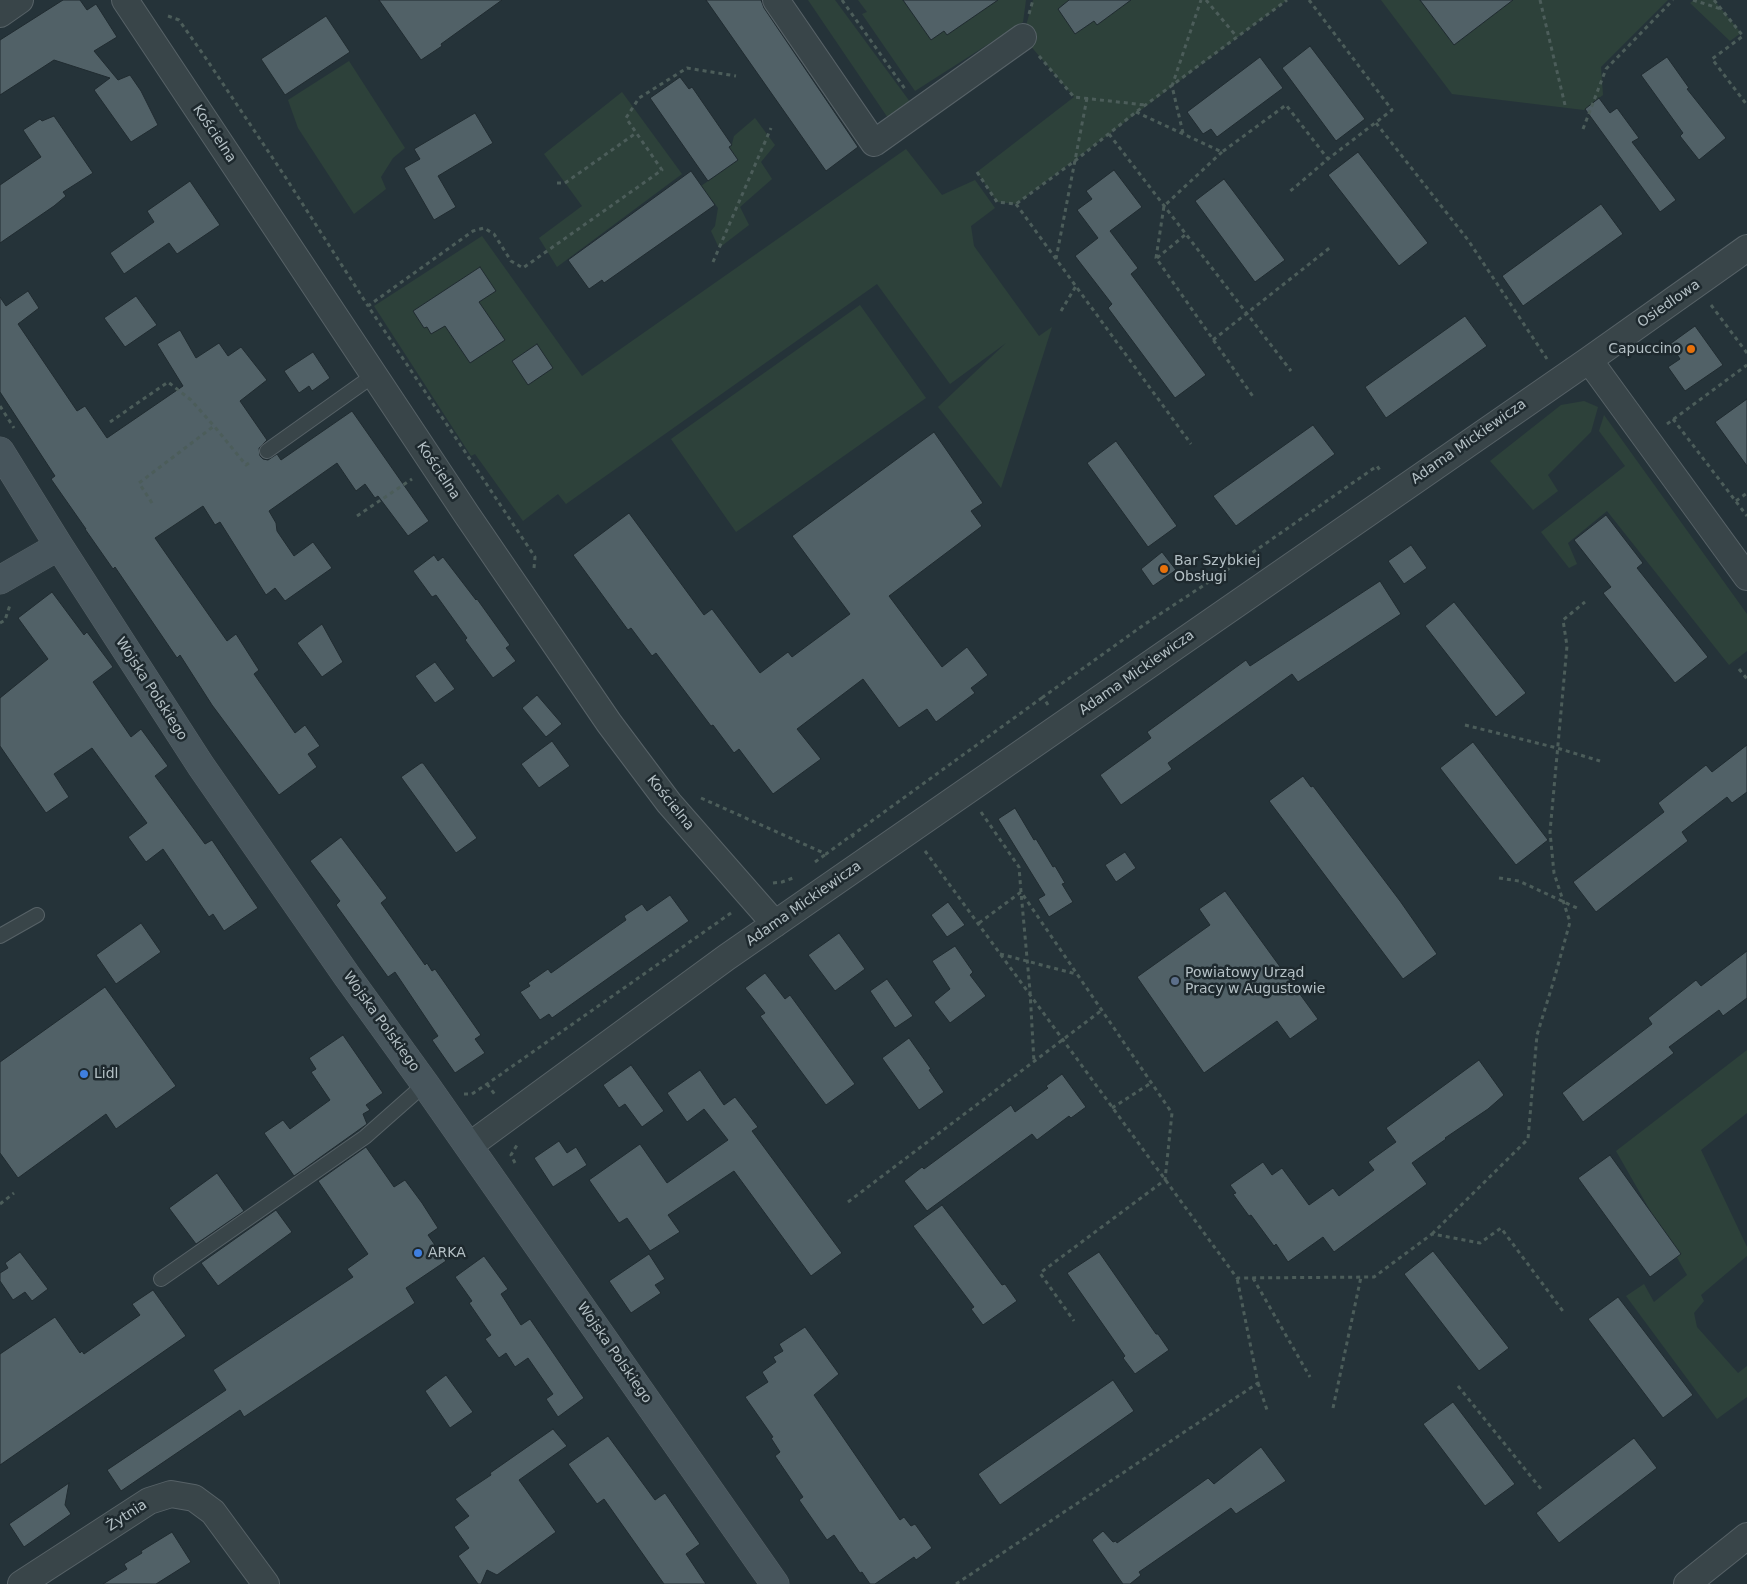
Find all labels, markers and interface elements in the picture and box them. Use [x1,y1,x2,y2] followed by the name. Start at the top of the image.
[189,102,239,166] street label: Kościelna
[1635,276,1703,332] street label: Osiedlowa
[1608,341,1681,357] place label: Capuccino
[1685,343,1697,355] marker: Capuccino
[1408,396,1530,488] street label: Adama Mickiewicza
[413,439,463,503] street label: Kościelna
[1174,553,1260,586] place label: Bar Szybkiej Obsługi
[1158,563,1170,575] marker: Bar Szybkiej Obsługi
[1076,627,1198,719] street label: Adama Mickiewicza
[111,634,191,744] street label: Wojska Polskiego
[643,772,697,834] street label: Kościelna
[743,858,865,950] street label: Adama Mickiewicza
[1185,965,1325,998] place label: Powiatowy Urząd Pracy w Augustowie
[339,969,423,1075] street label: Wojska Polskiego
[1169,975,1181,987] marker: Powiatowy Urząd Pracy w Augustowie
[94,1066,118,1082] place label: Lidl
[78,1068,90,1080] marker: Lidl
[428,1245,466,1261] place label: ARKA
[412,1247,424,1259] marker: ARKA
[573,1299,655,1407] street label: Wojska Polskiego
[104,1497,150,1535] street label: Żytnia

